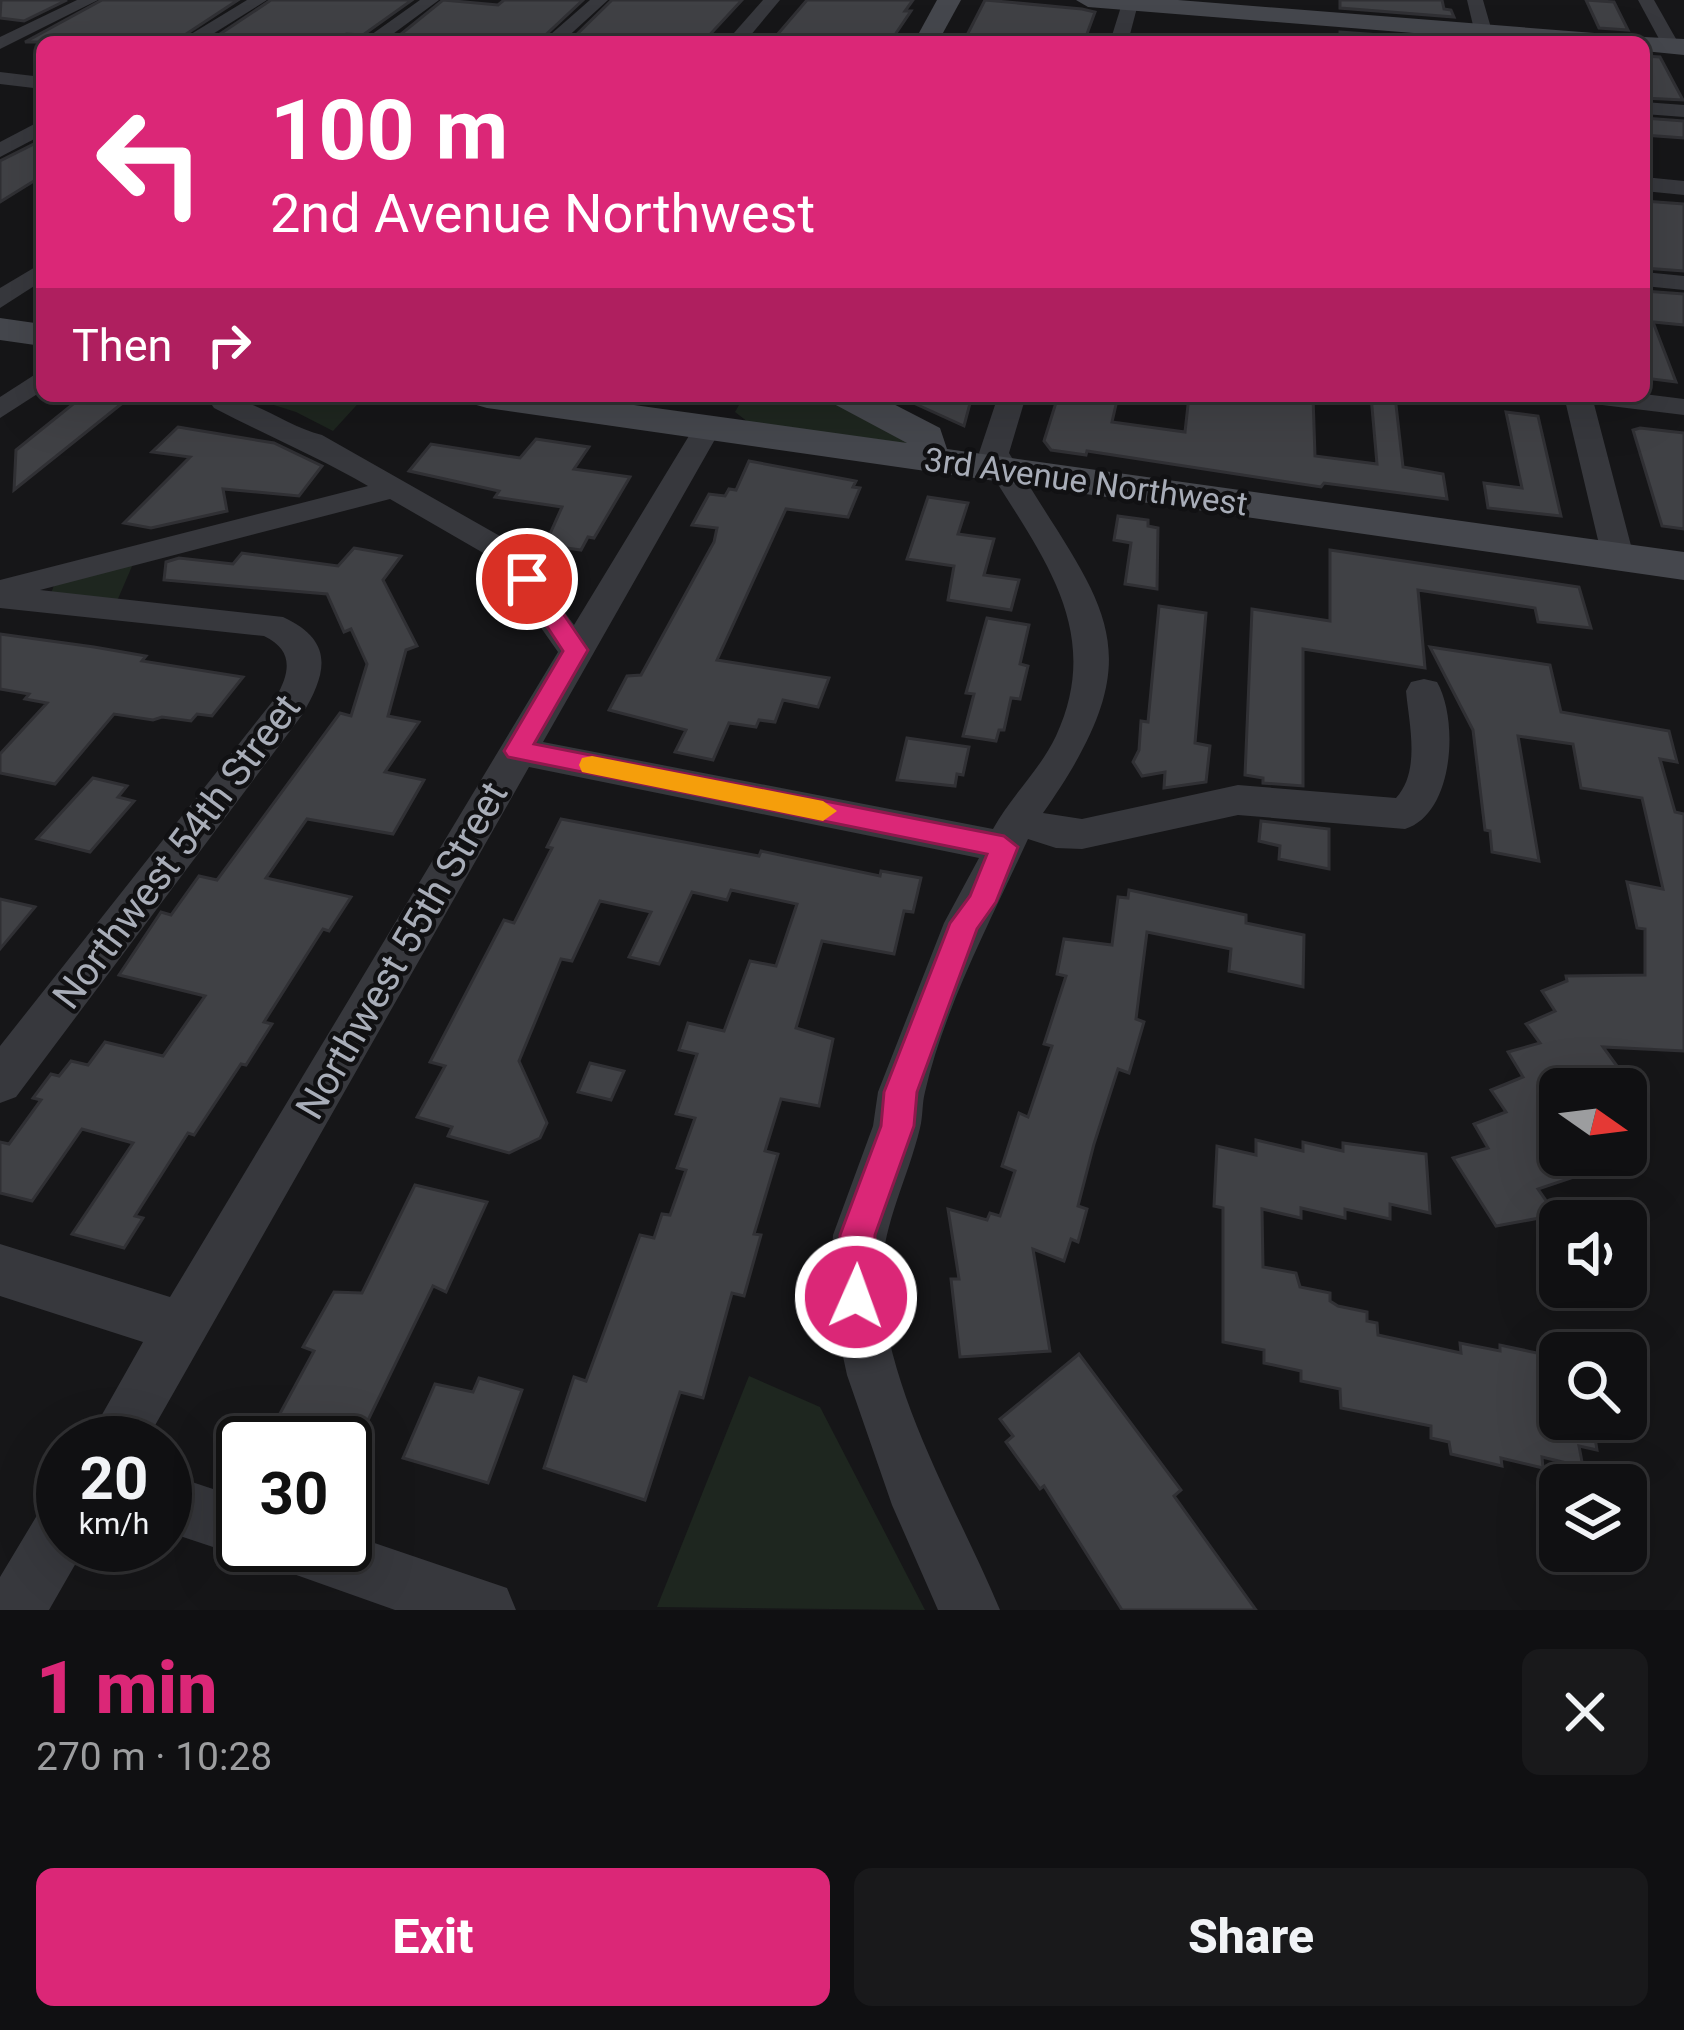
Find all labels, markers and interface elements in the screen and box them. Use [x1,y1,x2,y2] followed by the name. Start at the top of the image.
[270,81,508,180] text: 100 m
[72,84,228,240] icon: left
[270,182,815,245] text: 2nd Avenue Northwest
[196,312,262,378] icon: right
[72,319,172,372] text: Then
[922,440,1250,523] street label: 3rd Avenue Northwest
[476,528,578,630] pin
[494,546,560,612] icon: arrive
[44,685,310,1018] street label: Northwest 54th Street
[287,774,517,1127] street label: Northwest 55th Street
[1539,1068,1647,1176] north arrow
[1539,1068,1647,1572] map controls
[1539,1200,1647,1308] button: sound
[793,1234,919,1360] position arrow
[1539,1332,1647,1440] button: search
[216,1416,372,1572] speed limit sign: 30
[80,1443,148,1514] text: 20
[1539,1464,1647,1572] button: layers
[79,1506,149,1541] text: km/h
[36,1646,218,1731] text: 1 min
[1522,1649,1648,1775] button: close
[36,1734,272,1780] text: 270 m · 10:28
[36,1868,830,2006] button: Exit
[854,1868,1648,2006] button: Share

